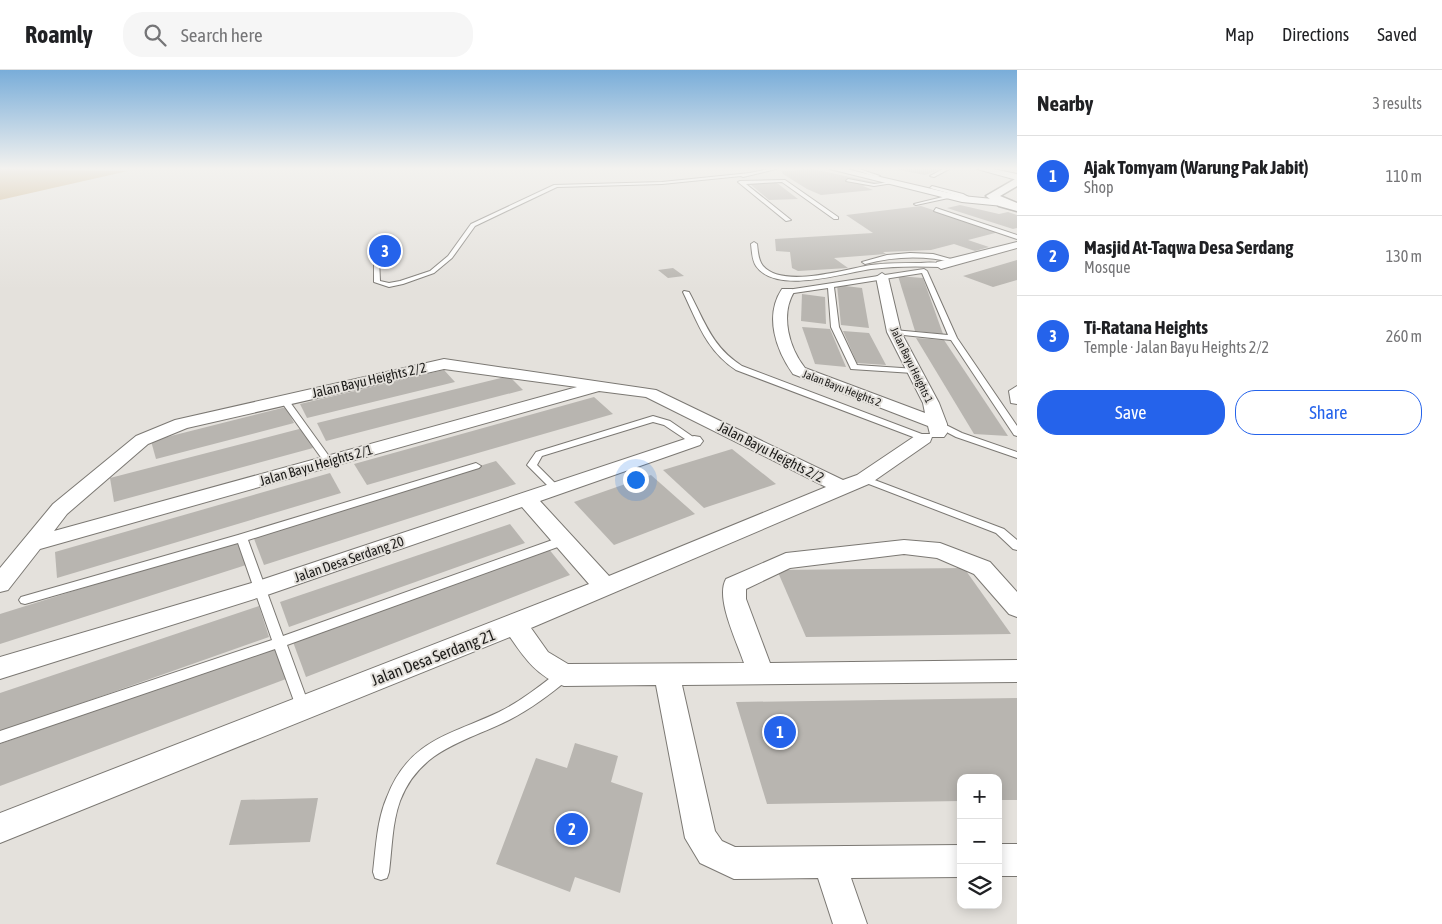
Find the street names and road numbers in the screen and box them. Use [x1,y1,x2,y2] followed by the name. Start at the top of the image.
[888,325,936,405] street label: Jalan Bayu Heights 1
[310,359,428,401] street label: Jalan Bayu Heights 2/2
[801,368,883,408] street label: Jalan Bayu Heights 2
[715,418,827,486] street label: Jalan Bayu Heights 2/2
[258,441,374,489] street label: Jalan Bayu Heights 2/1
[292,533,406,585] street label: Jalan Desa Serdang 20
[368,625,498,690] street label: Jalan Desa Serdang 21

